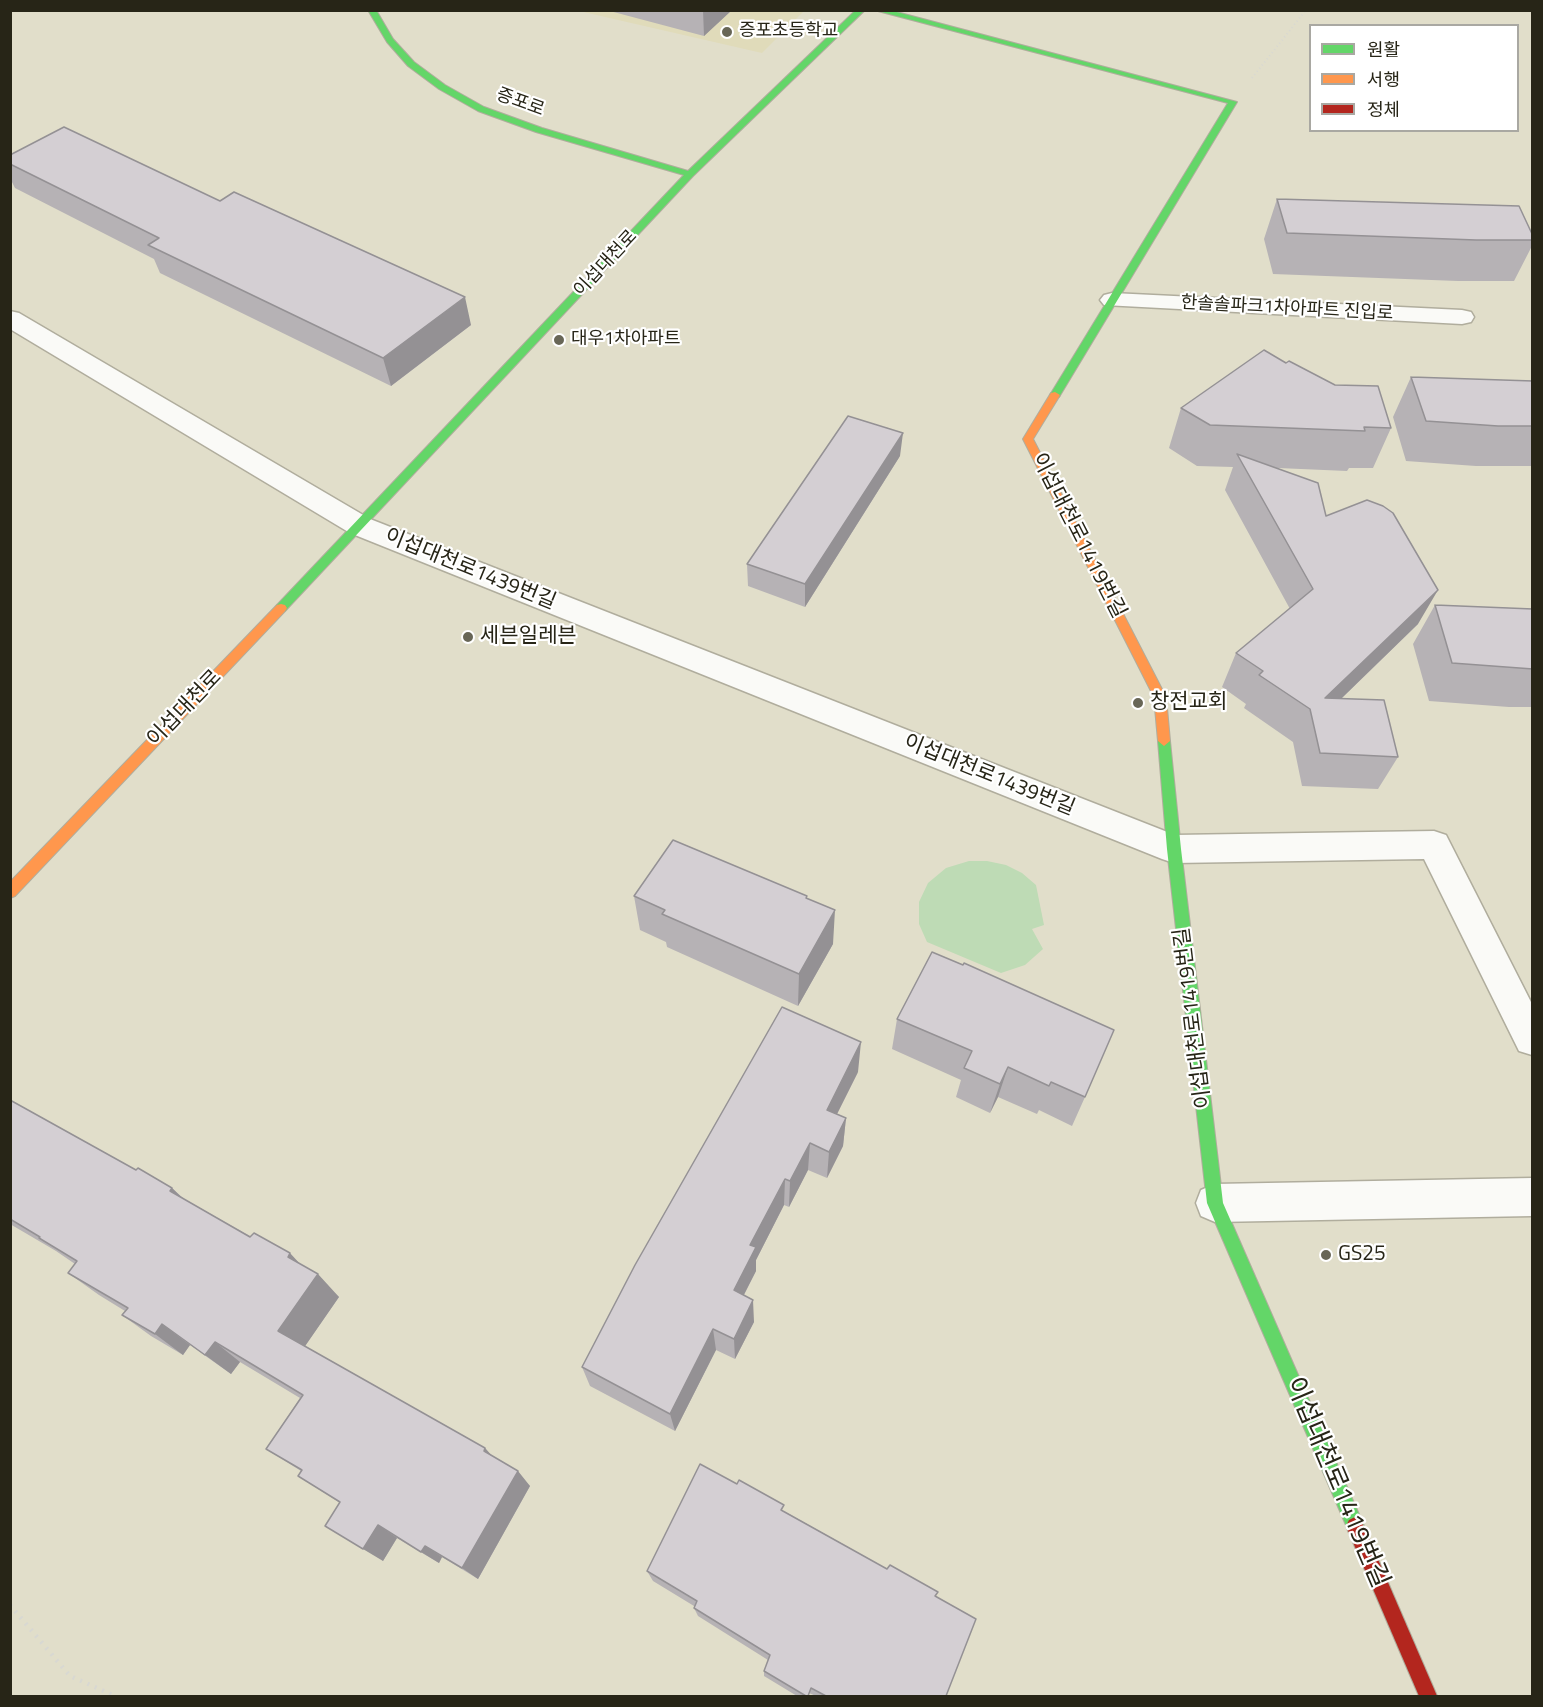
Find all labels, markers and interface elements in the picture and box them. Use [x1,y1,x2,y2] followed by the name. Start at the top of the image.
[739,21,838,43] place label: 증포초등학교
[1309,24,1519,132] legend
[720,25,734,39] marker: 증포초등학교
[1367,36,1400,63] text: 원활
[1367,66,1400,93] text: 서행
[493,84,547,122] street label: 증포로
[1367,96,1400,123] text: 정체
[570,226,642,302] street label: 이섭대천로
[1180,293,1394,325] street label: 한솔솔파크1차아파트 진입로
[571,329,680,351] place label: 대우1차아파트
[552,333,566,347] marker: 대우1차아파트
[1025,449,1131,623] street label: 이섭대천로1419번길
[381,524,559,616] street label: 이섭대천로1439번길
[480,624,577,650] place label: 세븐일레븐
[461,630,475,644] marker: 세븐일레븐
[142,666,228,752] street label: 이섭대천로
[1150,690,1227,716] place label: 창전교회
[1131,696,1145,710] marker: 창전교회
[900,730,1078,822] street label: 이섭대천로1439번길
[1170,926,1218,1110] street label: 이섭대천로1419번길
[1338,1242,1386,1268] place label: GS25
[1319,1248,1333,1262] marker: GS25
[1278,1373,1394,1593] street label: 이섭대천로1419번길

